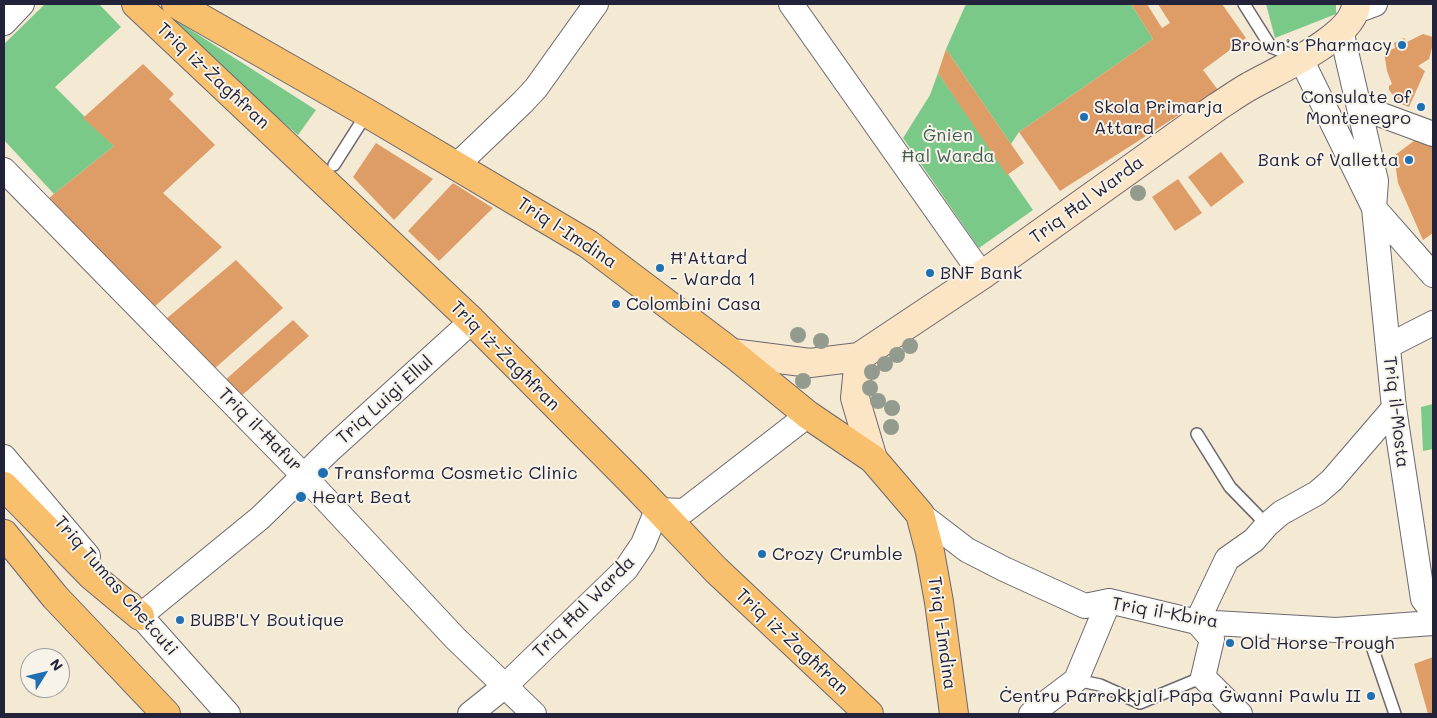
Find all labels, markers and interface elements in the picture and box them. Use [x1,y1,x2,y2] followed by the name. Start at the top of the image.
[152,18,274,134] street label: Triq iż-Żagħfran
[1231,34,1392,56] place label: Brown’s Pharmacy
[1396,39,1408,51] marker: Brown’s Pharmacy
[1301,86,1411,128] place label: Consulate of Montenegro
[1094,96,1223,138] place label: Skola Primarja Attard
[1415,101,1427,113] marker: Consulate of Montenegro
[1078,111,1090,123] marker: Skola Primarja Attard
[901,124,995,166] park label: Ġnien Ħal Warda
[1258,149,1399,171] place label: Bank of Valletta
[1026,152,1148,248] street label: Triq Ħal Warda
[1403,154,1415,166] marker: Bank of Valletta
[513,193,621,273] street label: Triq l-Imdina
[670,247,756,290] place label: Ħ'Attard - Warda 1
[654,262,666,274] marker: Ħ'Attard - Warda 1
[940,262,1022,284] place label: BNF Bank
[924,267,936,279] marker: BNF Bank
[626,293,761,315] place label: Colombini Casa
[446,297,564,415] street label: Triq iż-Żagħfran
[610,298,622,310] marker: Colombini Casa
[332,351,438,449] street label: Triq Luigi Ellul
[1378,355,1414,469] street label: Triq il-Mosta
[214,384,306,476] street label: Triq il-Ħafur
[334,462,578,484] place label: Transforma Cosmetic Clinic
[316,466,330,480] marker: Transforma Cosmetic Clinic
[312,486,411,508] place label: Heart Beat
[294,490,308,504] marker: Heart Beat
[50,512,182,660] street label: Triq Tumas Chetcuti
[772,543,903,565] place label: Crozy Crumble
[756,548,768,560] marker: Crozy Crumble
[529,552,639,662] street label: Triq Ħal Warda
[923,575,961,691] street label: Triq l-Imdina
[731,584,853,700] street label: Triq iż-Żagħfran
[1110,593,1220,633] street label: Triq il-Kbira
[190,609,344,631] place label: BUBB'LY Boutique
[174,614,186,626] marker: BUBB'LY Boutique
[1240,632,1394,654] place label: Old Horse Trough
[1224,637,1236,649] marker: Old Horse Trough
[20,648,70,698] north arrow
[46,655,68,674] text: N
[999,685,1361,707] place label: Ċentru Parrokkjali Papa Ġwanni Pawlu II
[1365,690,1377,702] marker: Ċentru Parrokkjali Papa Ġwanni Pawlu II

